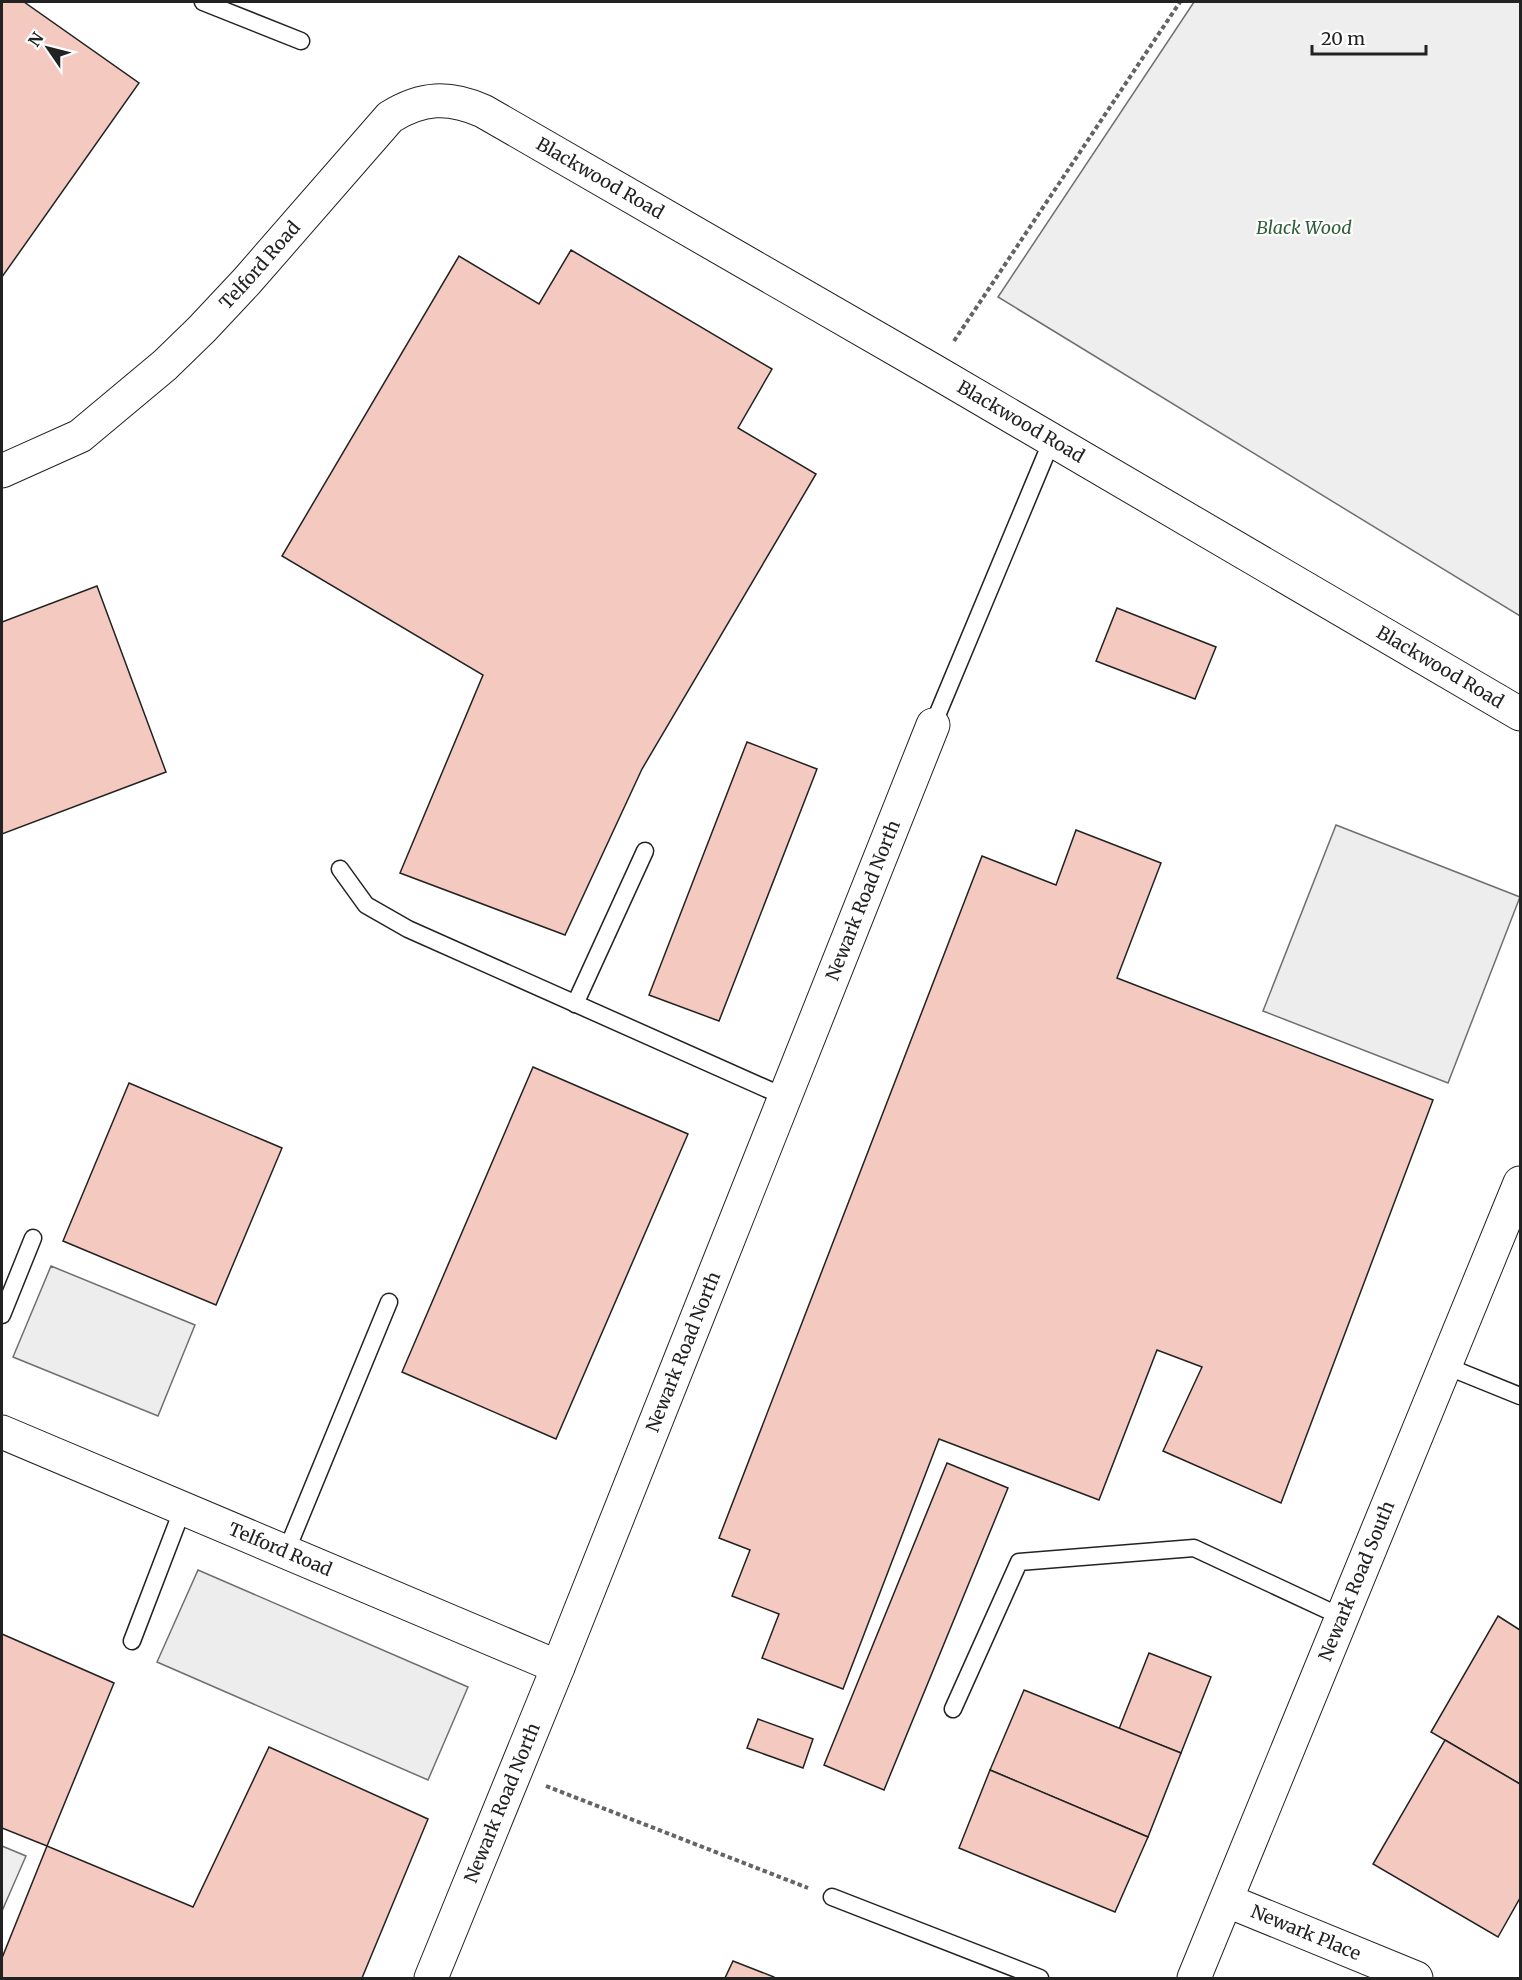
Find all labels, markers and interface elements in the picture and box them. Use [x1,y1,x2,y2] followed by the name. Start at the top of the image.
[18,18,78,78] north arrow
[1312,18,1426,56] scale bar
[1321,27,1365,50] text: 20 m
[24,28,48,50] text: N
[532,132,668,224] street label: Blackwood Road
[214,216,305,314] street label: Telford Road
[1256,216,1352,239] park label: Black Wood
[953,375,1089,468] street label: Blackwood Road
[1373,621,1508,713] street label: Blackwood Road
[820,817,905,984] street label: Newark Road North
[641,1268,725,1435] street label: Newark Road North
[1313,1497,1399,1664] street label: Newark Road South
[225,1517,336,1581] street label: Telford Road
[459,1719,545,1886] street label: Newark Road North
[1248,1900,1364,1965] street label: Newark Place

